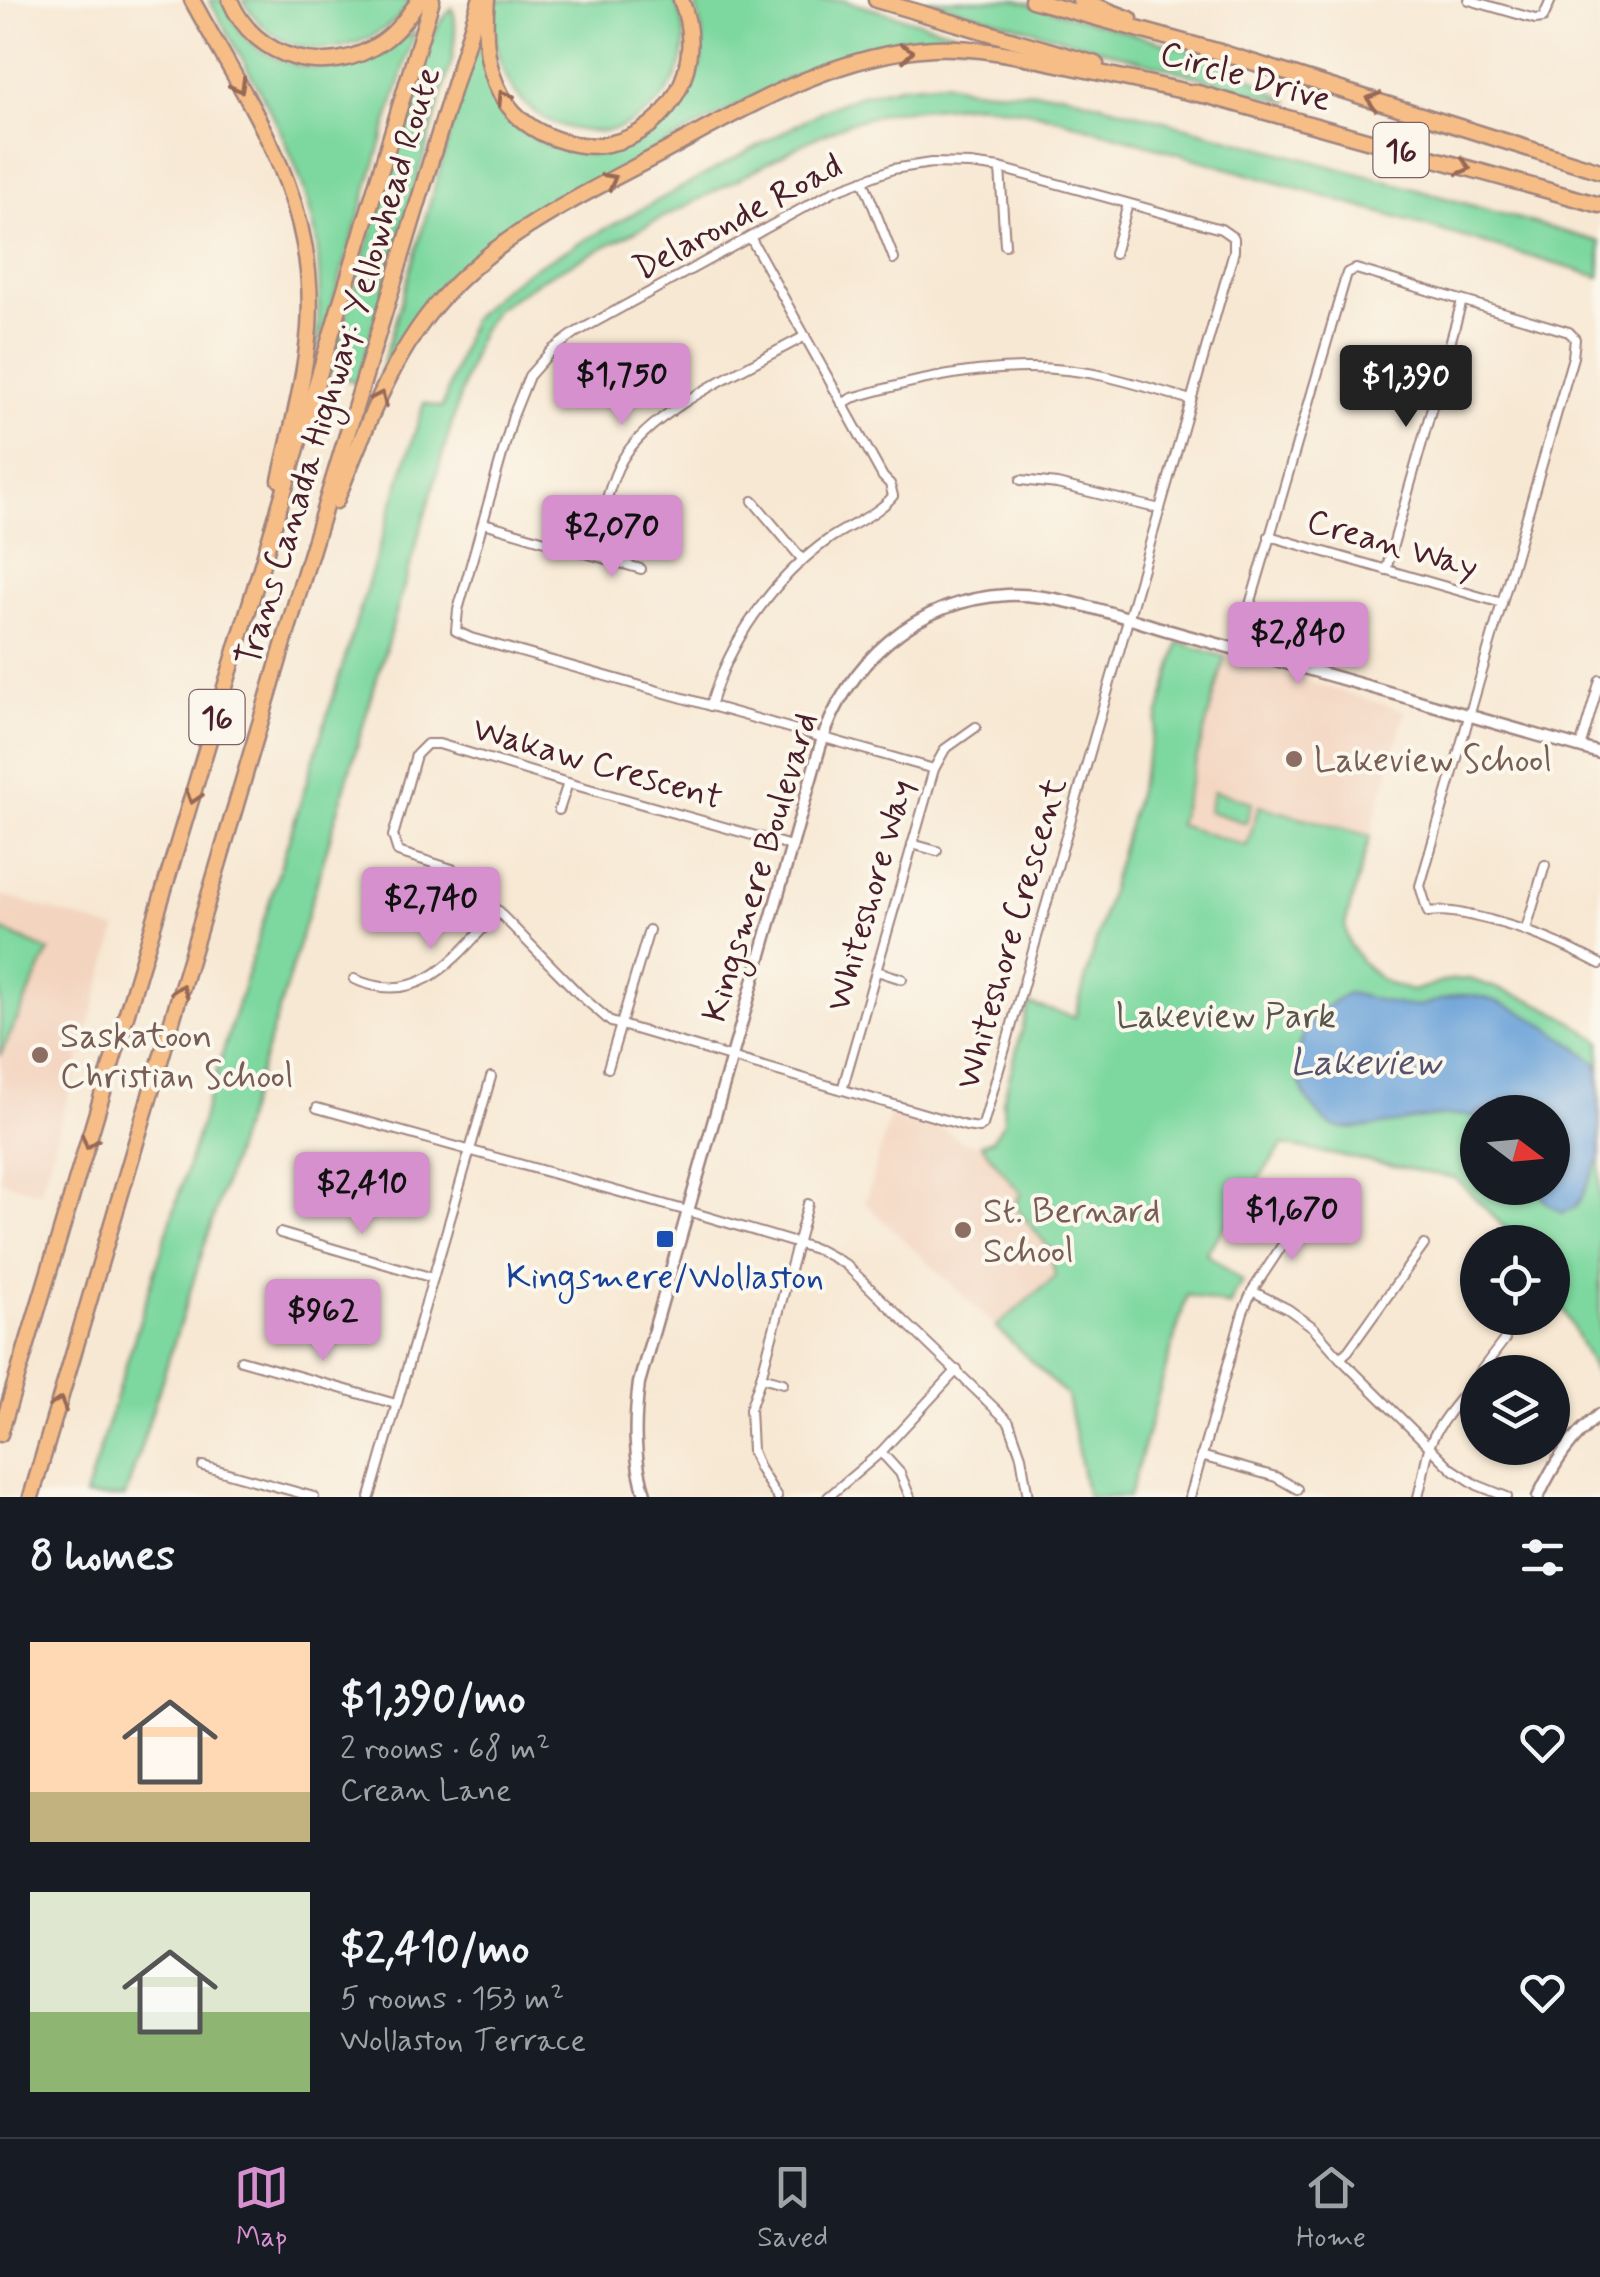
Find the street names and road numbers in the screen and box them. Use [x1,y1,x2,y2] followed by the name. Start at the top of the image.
[1155,31,1336,123] street label: Circle Drive
[226,61,455,673] street label: Trans Canada Highway: Yellowhead Route
[1374,123,1428,177] road number: 16
[625,143,850,292] street label: Delaronde Road
[1302,499,1483,591] street label: Crean Way
[190,690,244,744] road number: 16
[467,706,728,822] street label: Wakaw Crescent
[692,707,833,1029] street label: Kingsmere Boulevard
[945,772,1079,1095] street label: Whiteshore Crescent
[816,774,926,1017] street label: Whiteshore Way

